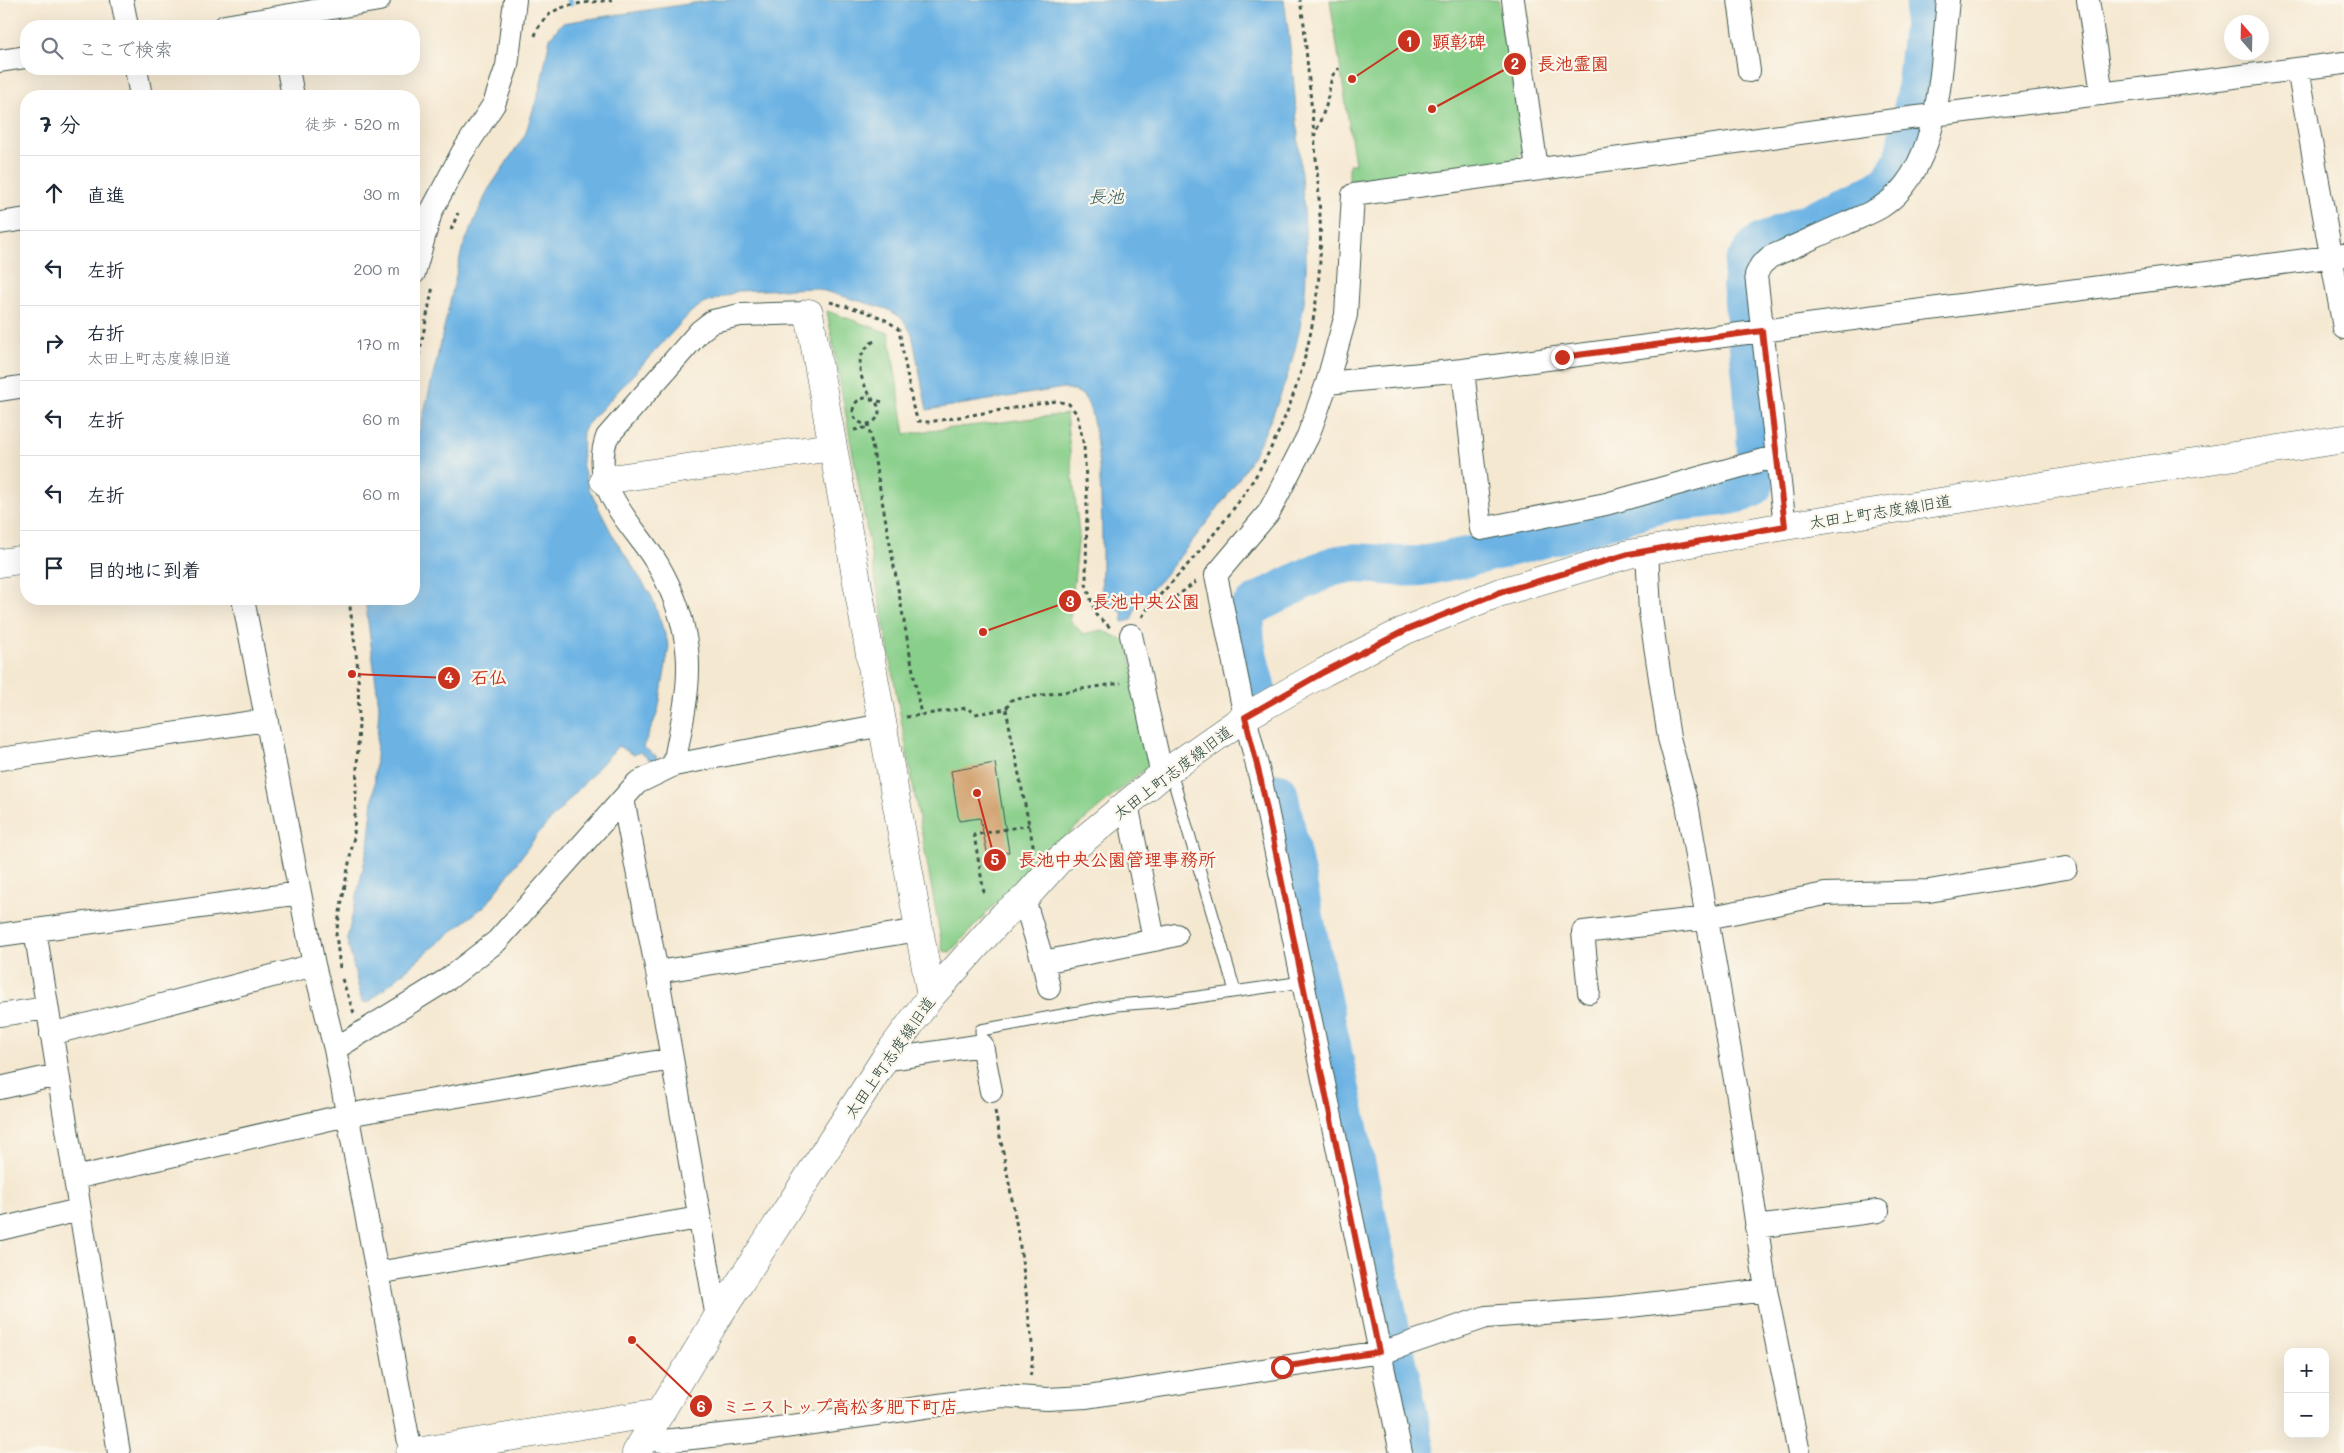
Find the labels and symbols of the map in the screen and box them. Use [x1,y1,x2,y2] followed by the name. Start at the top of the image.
[2224,15,2269,60] north arrow
[1397,25,1496,58] callout: 顕彰碑
[1432,29,1486,53] text: 顕彰碑
[1406,31,1412,51] text: 1
[1502,47,1619,80] callout: 長池霊園
[1537,51,1609,75] text: 長池霊園
[1511,53,1519,73] text: 2
[1088,184,1125,208] water label: 長池
[1551,346,1574,369] route end
[1807,489,1953,533] street label: 太田上町志度線旧道
[1057,585,1210,618] callout: 長池中央公園
[1092,589,1200,613] text: 長池中央公園
[1065,591,1075,611] text: 3
[436,661,517,694] callout: 石仏
[471,665,507,689] text: 石仏
[444,667,454,687] text: 4
[1108,720,1236,824] street label: 太田上町志度線旧道
[983,843,1226,876] callout: 長池中央公園管理事務所
[1018,847,1216,871] text: 長池中央公園管理事務所
[991,849,1000,869] text: 5
[839,992,939,1122] street label: 太田上町志度線旧道
[1271,1356,1294,1379] route start
[688,1390,967,1423] callout: ミニストップ高松多肥下町店
[722,1394,958,1418] text: ミニストップ高松多肥下町店
[696,1396,706,1416] text: 6

